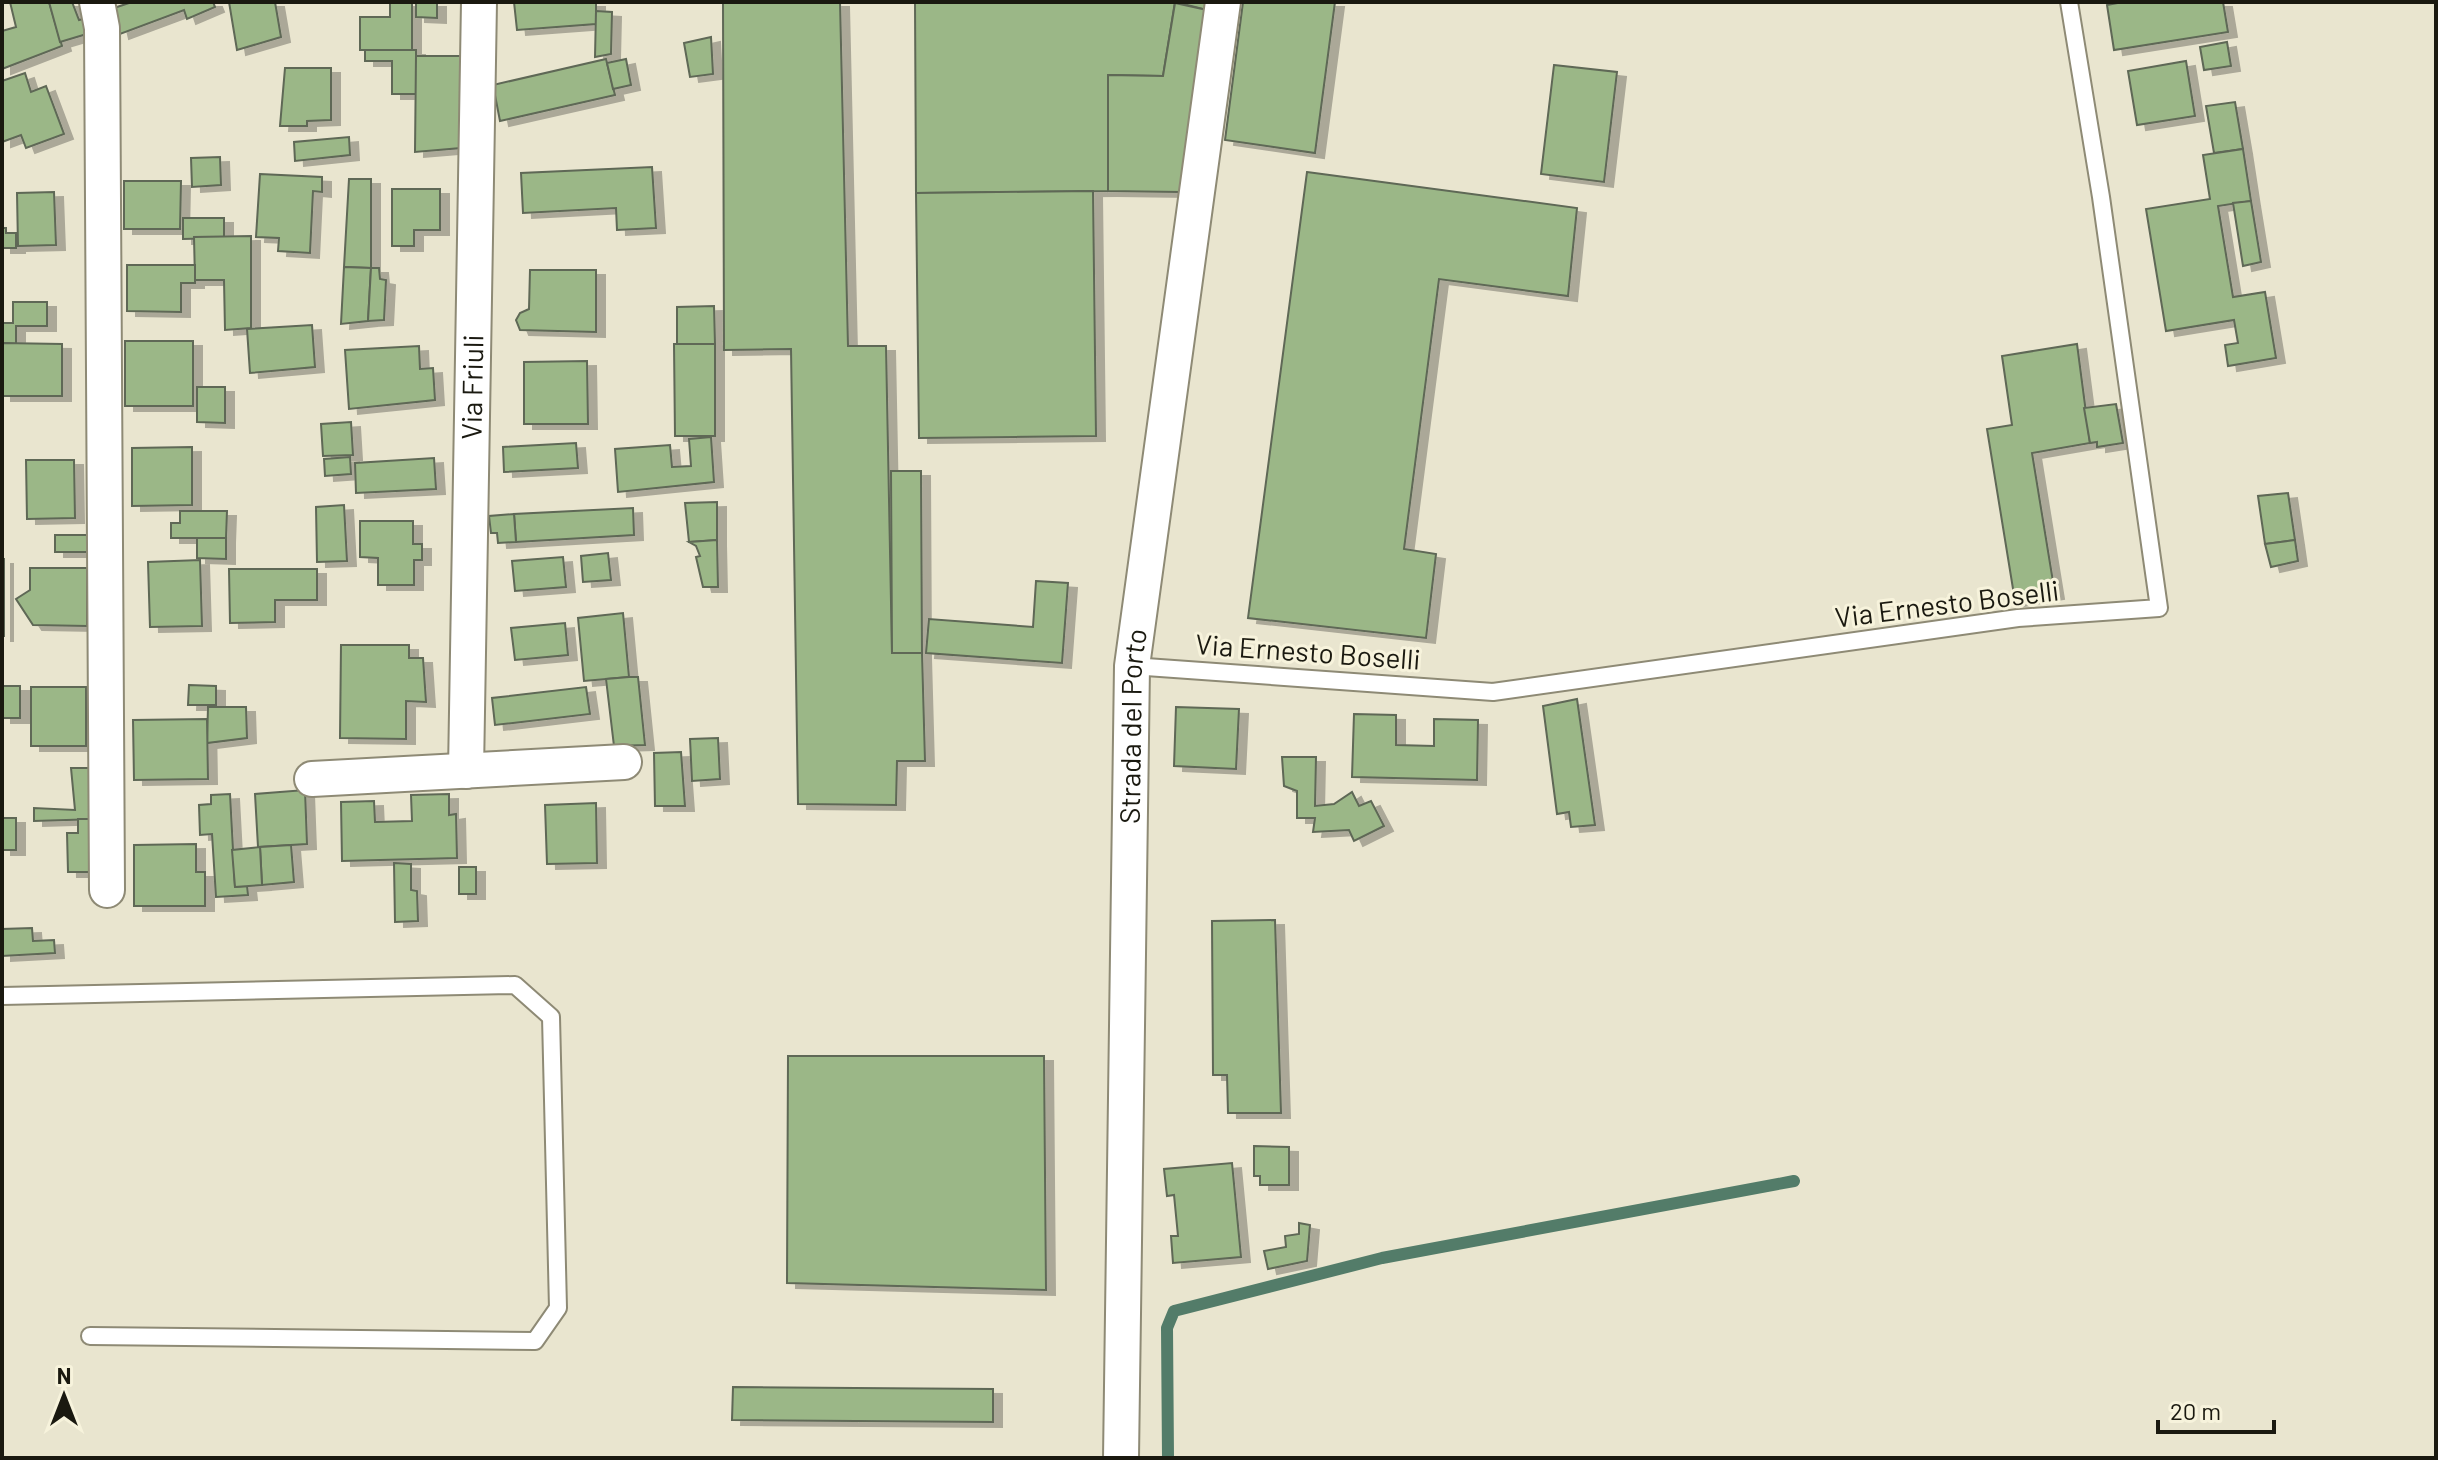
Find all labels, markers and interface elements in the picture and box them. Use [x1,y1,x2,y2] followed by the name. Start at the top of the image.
[454,334,489,440] street label: Via Friuli
[1833,572,2061,634] street label: Via Ernesto Boselli
[1112,626,1153,824] street label: Strada del Porto
[1194,626,1422,676] street label: Via Ernesto Boselli
[24,1356,104,1436] north arrow
[57,1362,71,1388] text: N
[2158,1384,2274,1434] scale bar
[2170,1396,2221,1425] text: 20 m

